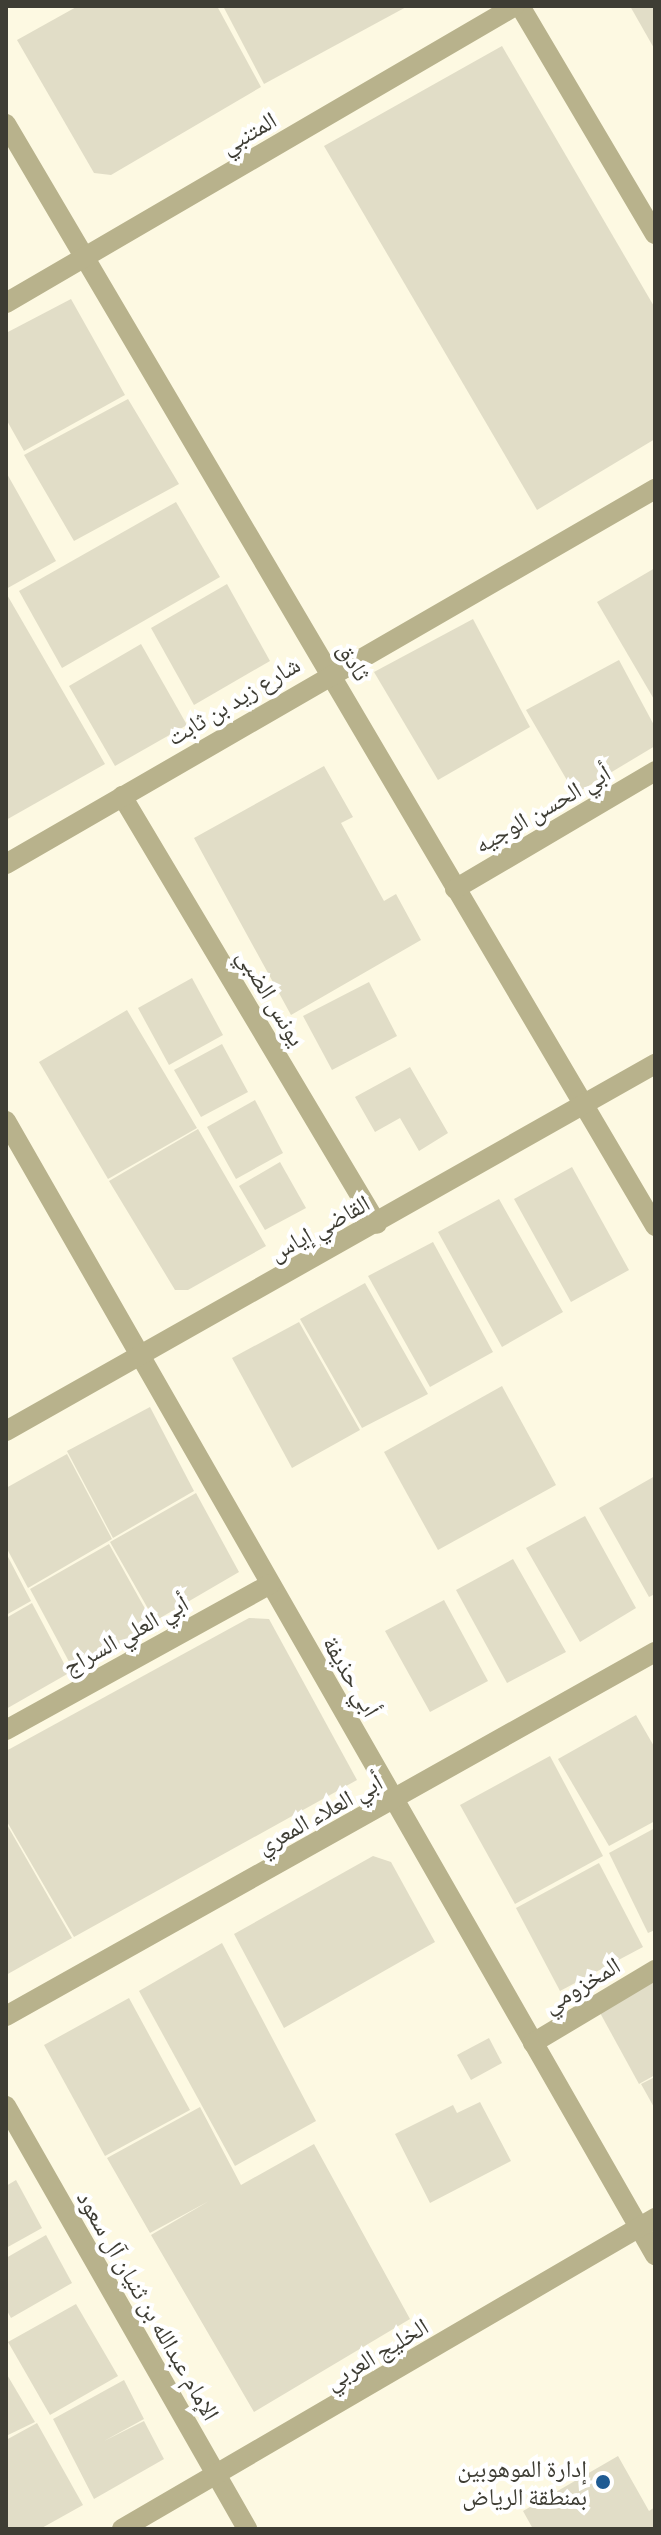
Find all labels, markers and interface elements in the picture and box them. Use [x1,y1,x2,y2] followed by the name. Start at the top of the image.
[215,105,281,159] street label: المتنبي
[333,637,377,685] street label: ثادق
[161,649,305,751] street label: شارع زيد بن ثابت
[469,758,615,858] street label: أبي الحسن الوجيه
[232,943,312,1051] street label: يونس الضبي
[264,1188,374,1266] street label: القاضي إياس
[57,1588,193,1680] street label: أبي العلي السراج
[317,1630,387,1722] street label: أبي حذيفة
[251,1767,387,1859] street label: أبي العلاء المعري
[537,1950,625,2018] street label: المخزومي
[71,2185,227,2425] street label: الإمام عبدالله بن ثنيان آل سعود
[319,2311,433,2395] street label: الخليج العربي
[457,2454,587,2510] place label: إدارة الموهوبين بمنطقة الرياض
[594,2473,612,2491] marker: إدارة الموهوبين بمنطقة الرياض

